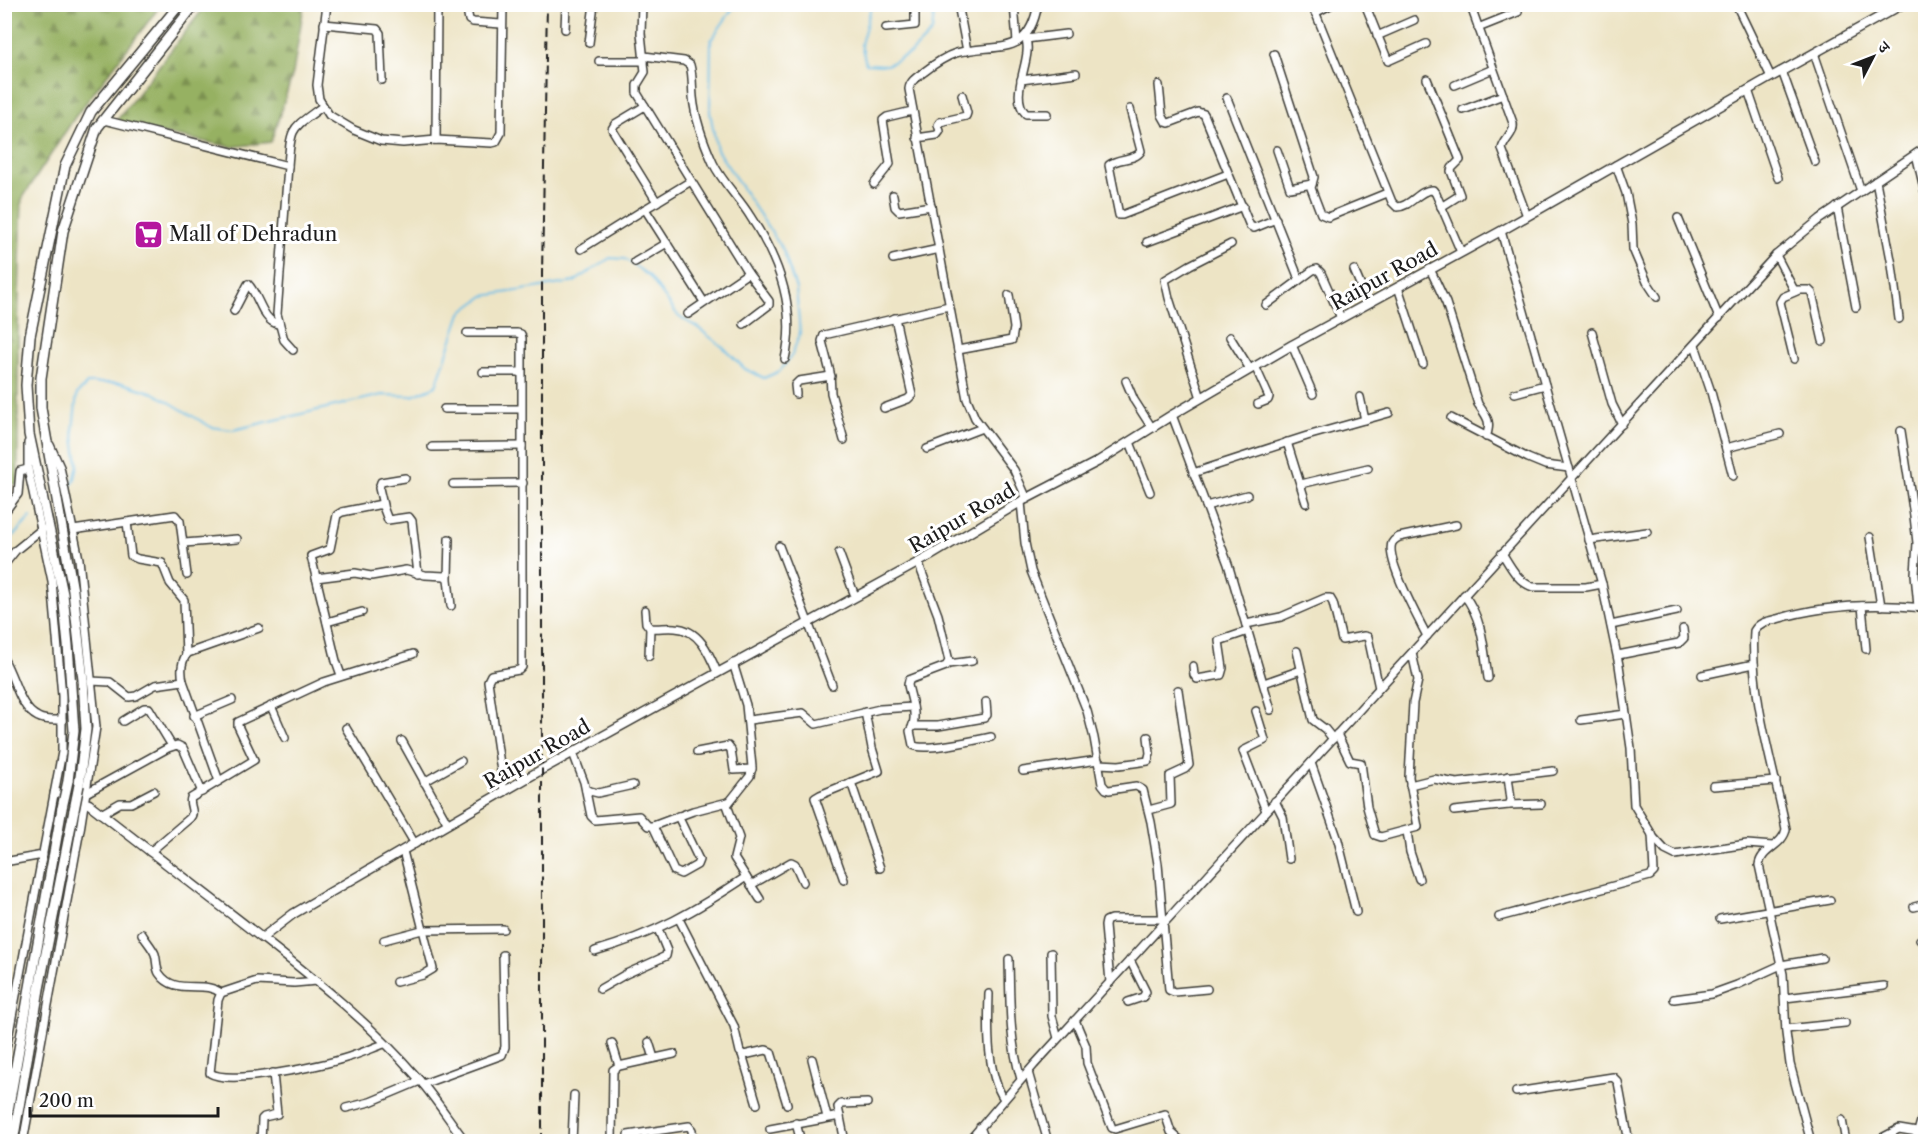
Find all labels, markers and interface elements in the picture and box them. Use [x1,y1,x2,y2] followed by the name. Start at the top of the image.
[1843,27,1903,87] north arrow
[1873,36,1896,58] text: उ
[132,218,164,250] supermarket icon: Mall of Dehradun
[169,222,338,246] place label: Mall of Dehradun
[1326,237,1442,315] street label: Raipur Road
[905,478,1019,558] street label: Raipur Road
[480,714,594,794] street label: Raipur Road
[30,1080,218,1118] scale bar
[39,1090,94,1112] text: 200 m

